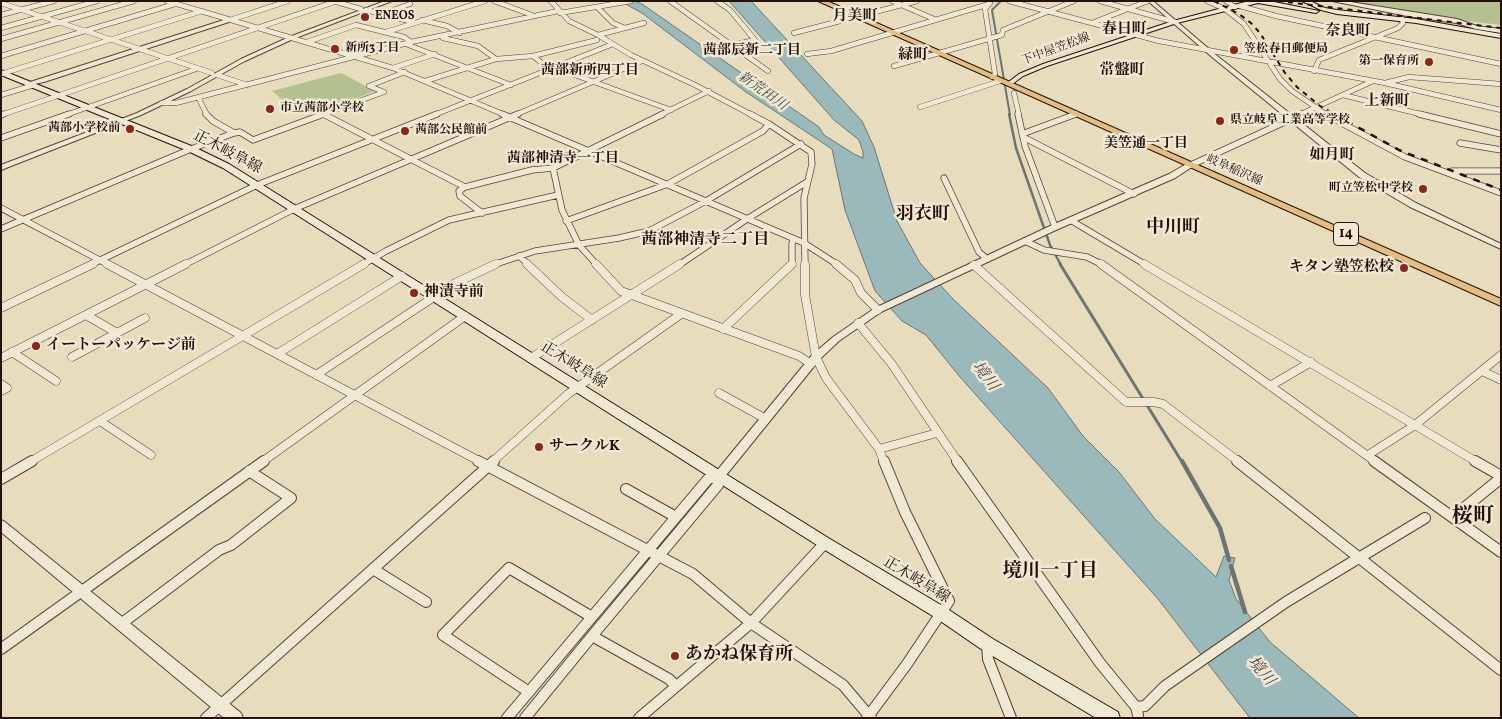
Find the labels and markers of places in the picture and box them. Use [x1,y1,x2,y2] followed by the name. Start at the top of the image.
[375,10,414,24] place label: ENEOS
[359,11,371,23] marker: ENEOS
[345,42,399,56] place label: 新所3丁目
[329,43,341,55] marker: 新所3丁目
[1244,43,1328,57] place label: 笠松春日郵便局
[1228,44,1240,56] marker: 笠松春日郵便局
[1359,55,1419,69] place label: 第一保育所
[1423,56,1435,68] marker: 第一保育所
[280,102,364,116] place label: 市立茜部小学校
[264,103,276,115] marker: 市立茜部小学校
[1230,114,1350,128] place label: 県立岐阜工業高等学校
[1214,115,1226,127] marker: 県立岐阜工業高等学校
[48,122,120,136] place label: 茜部小学校前
[124,123,136,135] marker: 茜部小学校前
[415,124,487,138] place label: 茜部公民館前
[399,125,411,137] marker: 茜部公民館前
[1329,182,1413,196] place label: 町立笠松中学校
[1417,183,1429,195] marker: 町立笠松中学校
[1289,259,1394,277] place label: キタン塾笠松校
[1398,262,1410,274] marker: キタン塾笠松校
[424,284,484,302] place label: 神漬寺前
[408,287,420,299] marker: 神漬寺前
[46,337,196,355] place label: イートーパッケージ前
[30,340,42,352] marker: イートーパッケージ前
[549,438,620,456] place label: サークルK
[533,441,545,453] marker: サークルK
[685,645,793,667] place label: あかね保育所
[669,650,681,662] marker: あかね保育所

